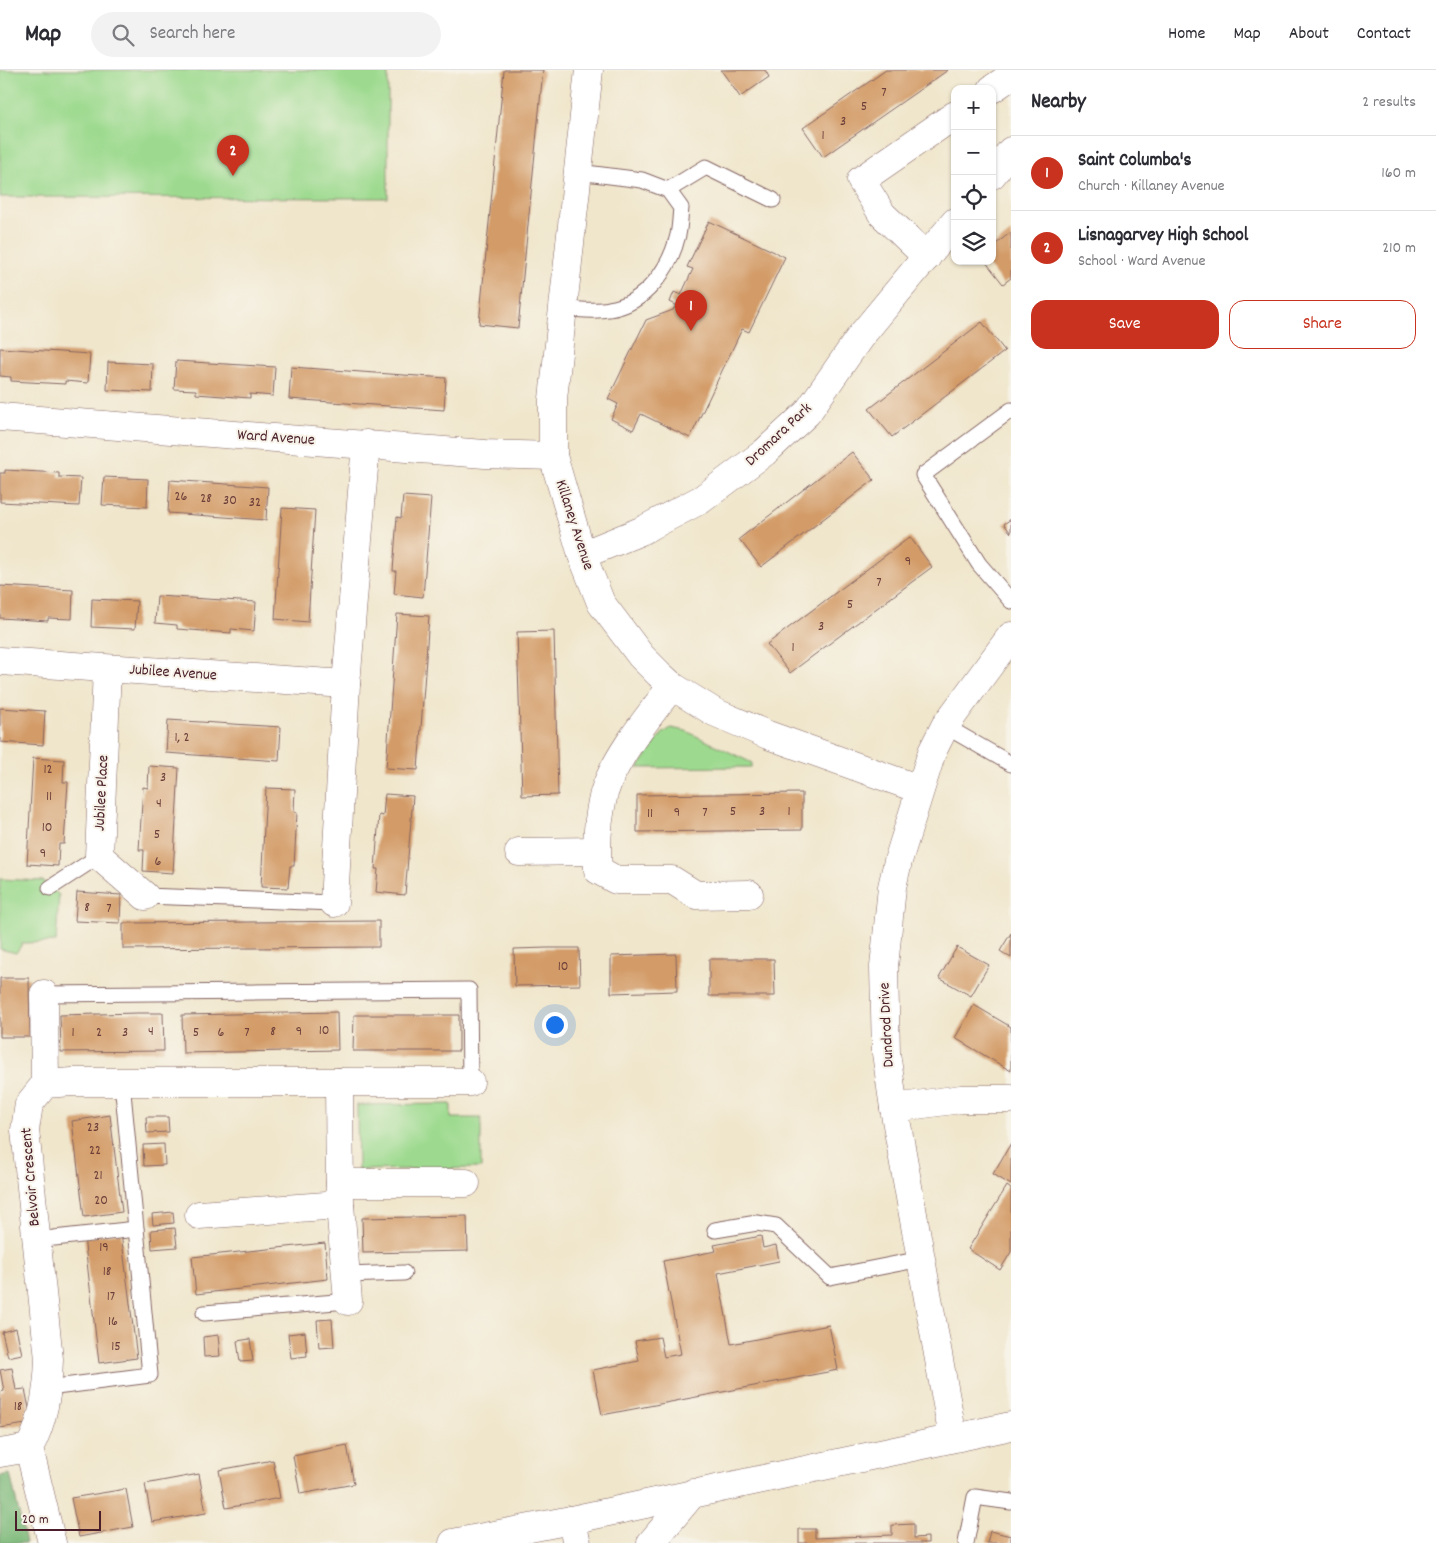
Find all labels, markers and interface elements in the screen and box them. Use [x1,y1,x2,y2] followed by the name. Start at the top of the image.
[91,12,441,57] search box
[25,18,61,52] text: Map
[109,21,137,49] icon: search
[149,21,235,48] text: Search here
[1168,22,1205,47] text: Home
[1233,22,1261,47] text: Map
[1289,22,1329,47] text: About
[1357,22,1411,47] text: Contact
[881,83,887,103] house number: 7
[951,85,996,265] map controls
[951,85,996,130] button: +
[1031,88,1086,118] text: Nearby
[1362,91,1416,114] text: 2 results
[861,97,867,117] house number: 5
[840,112,846,132] house number: 3
[821,126,825,146] house number: 1
[951,130,996,175] button: −
[217,135,249,176] pin: 2
[1078,148,1191,175] text: Saint Columba's
[1045,162,1049,185] text: 1
[1381,162,1416,185] text: 160 m
[951,175,996,220] button: locate
[1078,175,1225,198] text: Church · Killaney Avenue
[951,220,996,265] button: layers
[1078,223,1248,250] text: Lisnagarvey High School
[1044,237,1051,260] text: 2
[1382,237,1416,260] text: 210 m
[1078,250,1205,273] text: School · Ward Avenue
[675,290,707,331] pin: 1
[1031,300,1219,349] button: Save
[1229,300,1416,349] button: Share
[740,398,818,472] street label: Dromara Park
[237,424,315,452] street label: Ward Avenue
[549,477,599,573] street label: Killaney Avenue
[175,487,188,507] house number: 26
[200,489,212,509] house number: 28
[223,491,237,511] house number: 30
[249,493,261,513] house number: 32
[905,552,911,572] house number: 9
[876,573,882,593] house number: 7
[847,595,853,615] house number: 5
[818,617,824,637] house number: 3
[791,638,795,658] house number: 1
[128,658,218,688] street label: Jubilee Avenue
[174,728,190,748] house number: 1, 2
[89,754,115,832] street label: Jubilee Place
[43,760,53,780] house number: 12
[160,768,166,788] house number: 3
[46,787,52,807] house number: 11
[156,794,162,814] house number: 4
[730,802,736,822] house number: 5
[759,802,765,822] house number: 3
[787,802,791,822] house number: 1
[674,803,680,823] house number: 9
[702,803,708,823] house number: 7
[647,804,653,824] house number: 11
[42,818,52,838] house number: 10
[154,825,160,845] house number: 5
[40,844,46,864] house number: 9
[155,852,162,872] house number: 6
[84,898,90,918] house number: 8
[106,899,112,919] house number: 7
[558,957,568,977] house number: 10
[873,982,901,1068] street label: Dundrod Drive
[542,1012,568,1038] your location
[319,1021,329,1041] house number: 10
[148,1022,154,1042] house number: 4
[270,1022,276,1042] house number: 8
[296,1022,302,1042] house number: 9
[71,1023,75,1043] house number: 1
[96,1023,102,1043] house number: 2
[122,1023,128,1043] house number: 3
[193,1023,199,1043] house number: 5
[218,1023,225,1043] house number: 6
[244,1023,250,1043] house number: 7
[87,1118,99,1138] house number: 23
[15,1127,47,1227] street label: Belvoir Crescent
[89,1141,101,1161] house number: 22
[93,1166,103,1186] house number: 21
[94,1191,108,1211] house number: 20
[99,1238,109,1258] house number: 19
[103,1262,112,1282] house number: 18
[107,1287,115,1307] house number: 17
[108,1312,118,1332] house number: 16
[111,1337,121,1357] house number: 15
[14,1397,23,1417] house number: 18
[15,1508,101,1531] scale bar
[22,1510,49,1530] text: 20 m

